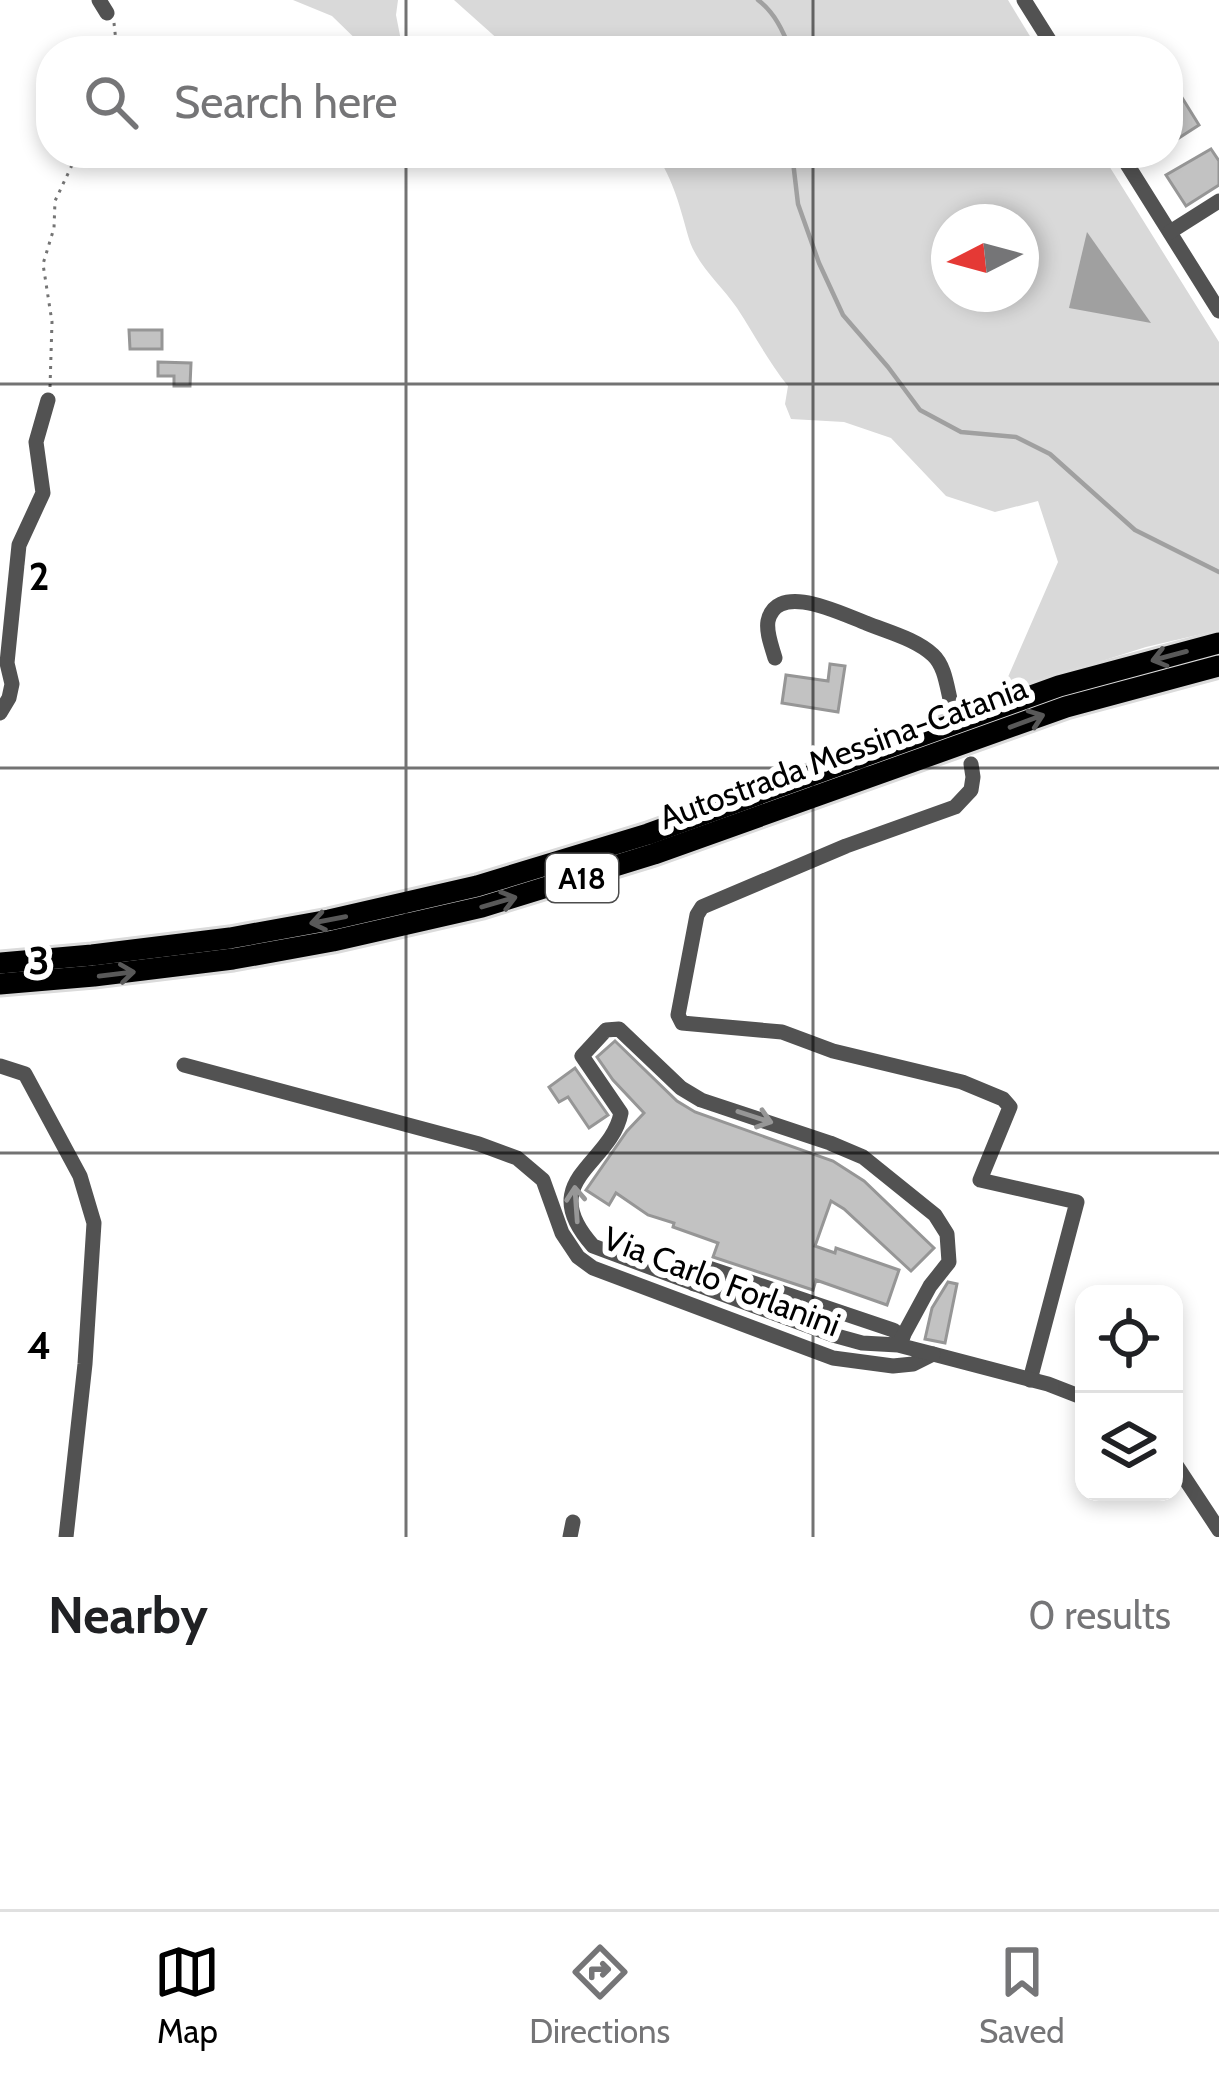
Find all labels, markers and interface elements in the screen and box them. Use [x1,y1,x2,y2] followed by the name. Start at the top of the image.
[36,36,1183,168] search box
[78,69,144,135] icon: search
[174,75,398,129] text: Search here
[931,204,1039,312] north arrow
[29,552,49,600] text: 2
[1151,646,1189,668] one-way arrow
[654,667,1033,837] street label: Autostrada Messina-Catania
[1008,709,1045,730] one-way arrow
[546,854,618,902] road number: A18
[480,890,518,912] one-way arrow
[309,910,348,932] one-way arrow
[28,936,50,984] text: 3
[96,962,135,984] one-way arrow
[736,1108,774,1130] one-way arrow
[565,1186,588,1225] one-way arrow
[598,1217,846,1345] street label: Via Carlo Forlanini
[1075,1285,1183,1501] map controls
[1075,1285,1183,1393] button: locate
[27,1321,51,1369] text: 4
[1075,1393,1183,1501] button: layers
[48,1584,208,1646] text: Nearby
[1028,1591,1171,1639] text: 0 results
[154,1939,220,2051] tab: Map
[529,1939,670,2051] tab: Directions
[979,1939,1065,2051] tab: Saved

